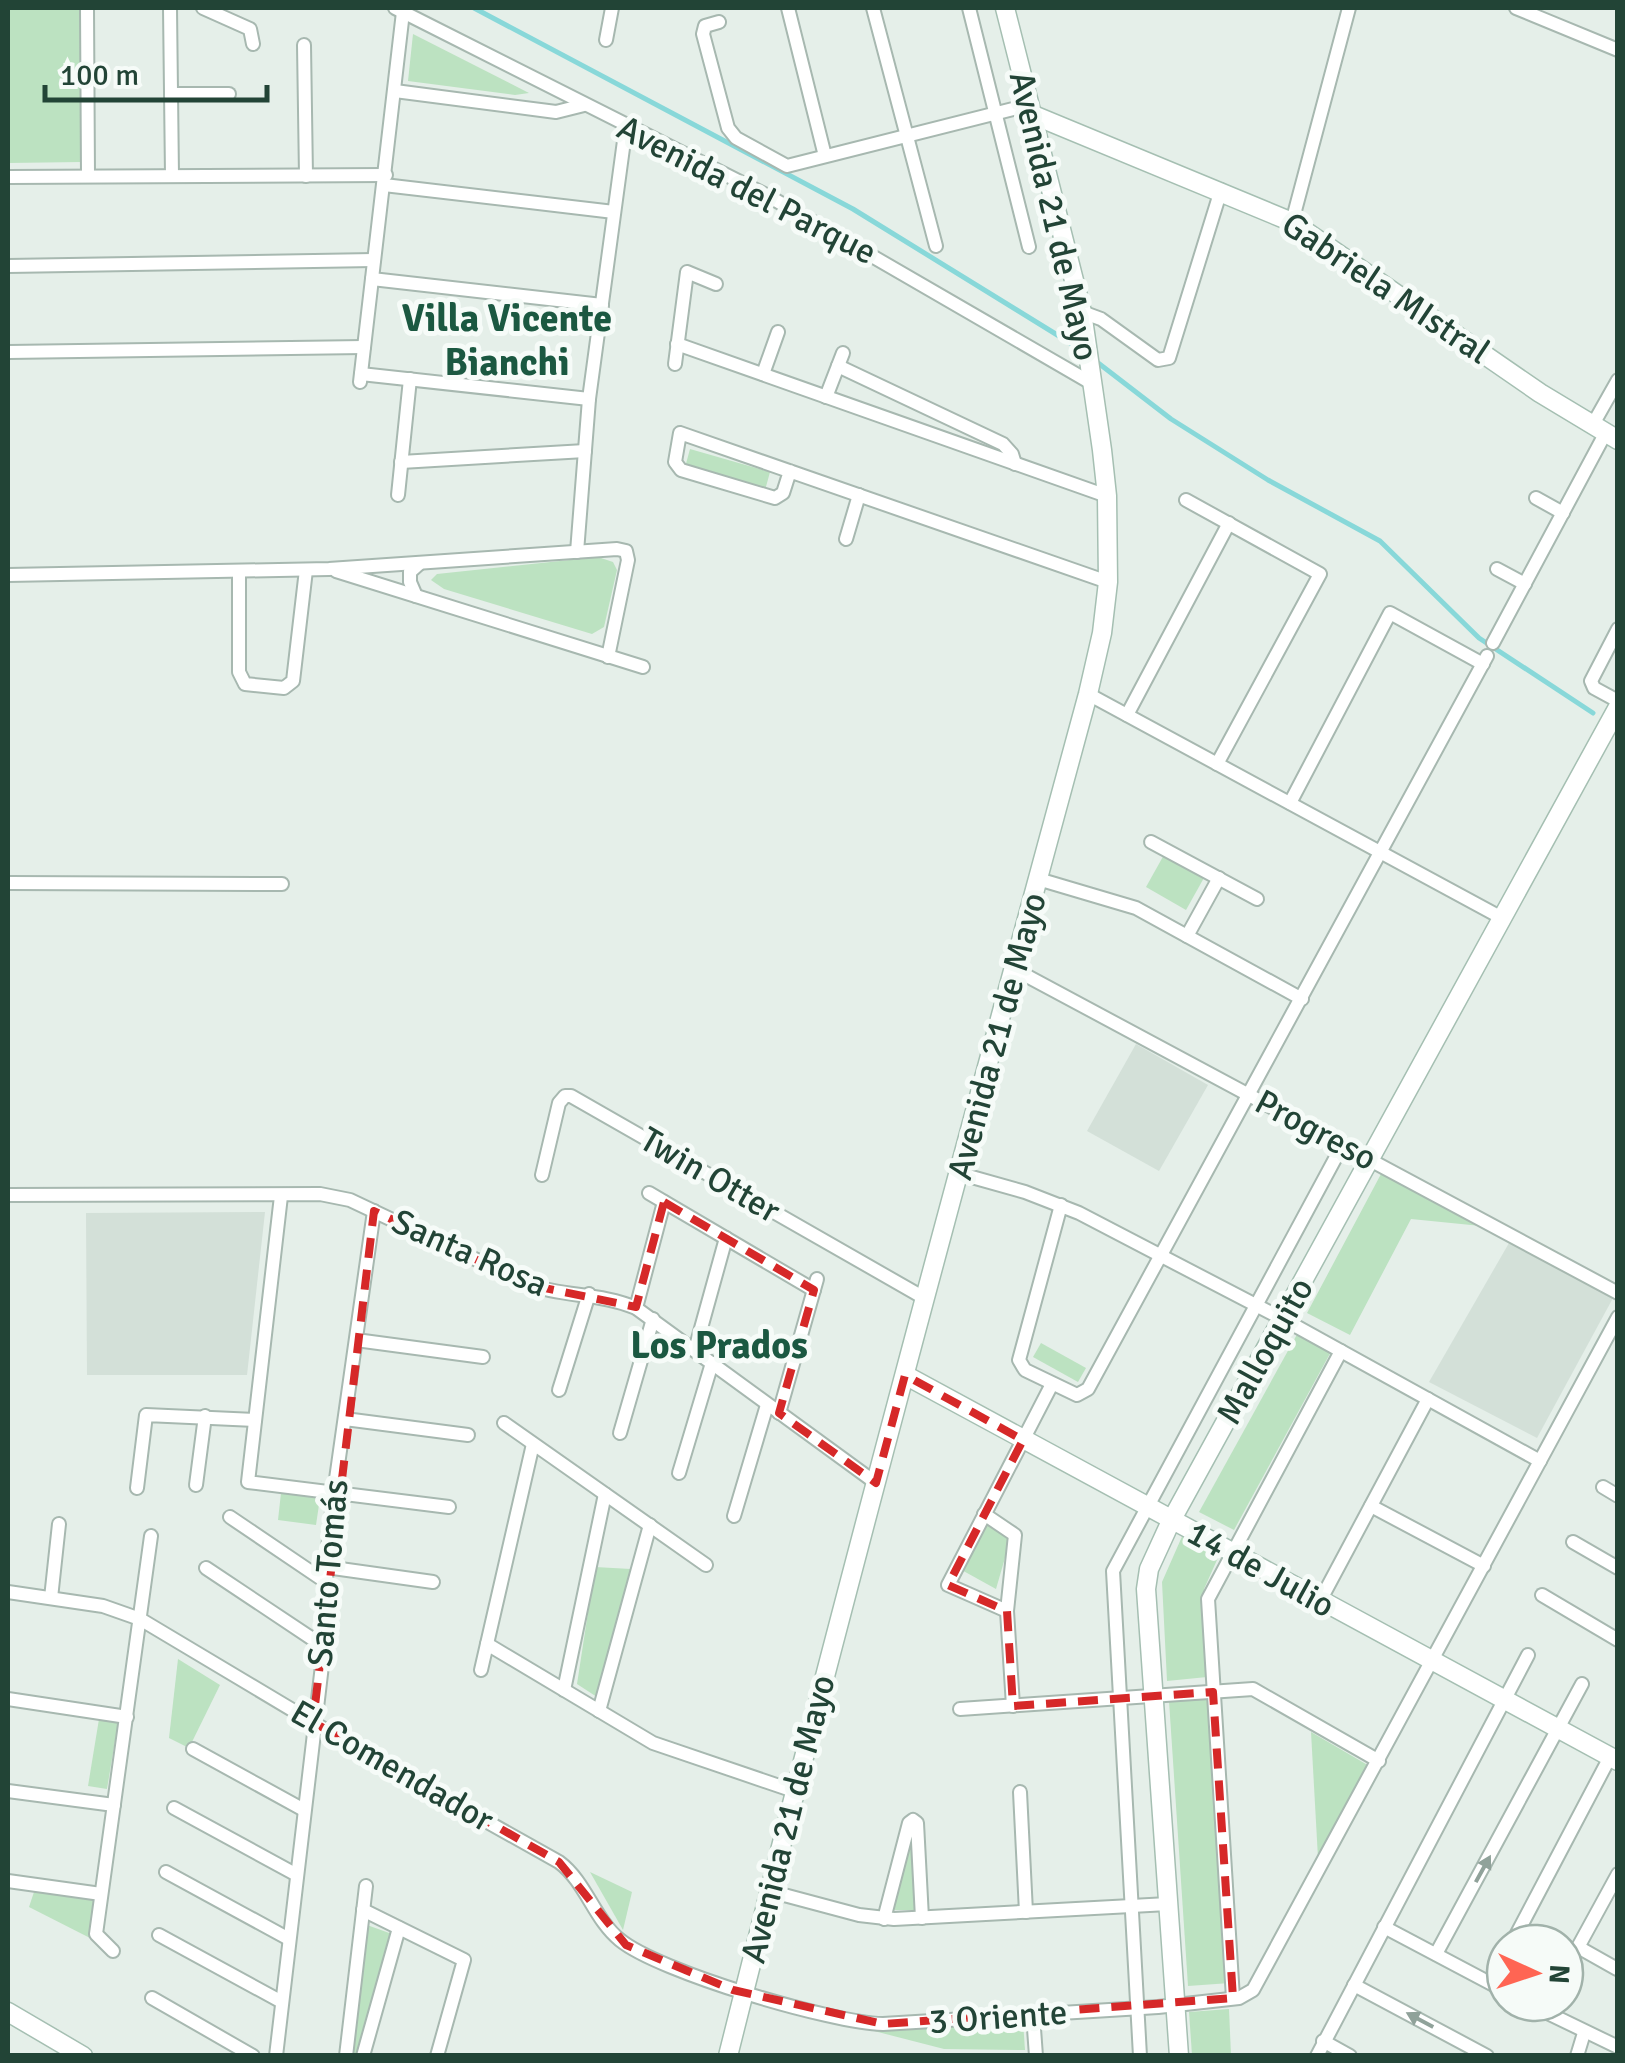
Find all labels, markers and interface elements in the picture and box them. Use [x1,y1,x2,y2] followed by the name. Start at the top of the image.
[45,40,268,102] scale bar
[60,57,139,94] text: 100 m
[1000,67,1108,365] street label: Avenida 21 de Mayo
[610,106,884,274] street label: Avenida del Parque
[1274,203,1498,373] street label: Gabriela MIstral
[402,295,612,386] district label: Villa Vicente Bianchi
[938,888,1056,1184] street label: Avenida 21 de Mayo
[1248,1080,1384,1180] street label: Progreso
[632,1118,788,1232] street label: Twin Otter
[386,1200,554,1306] street label: Santa Rosa
[1207,1270,1323,1432] street label: Malloquito
[630,1322,808,1369] district label: Los Prados
[298,1478,358,1668] street label: Santo Tomás
[1180,1511,1342,1627] street label: 14 de Julio
[731,1670,845,1968] street label: Avenida 21 de Mayo
[283,1691,501,1841] street label: El Comendador
[1474,1854,1491,1883] one-way arrow
[1485,1923,1585,2023] north arrow
[1541,1964,1576,1985] text: N
[927,1991,1069,2043] street label: 3 Oriente
[1406,2012,1435,2029] one-way arrow

